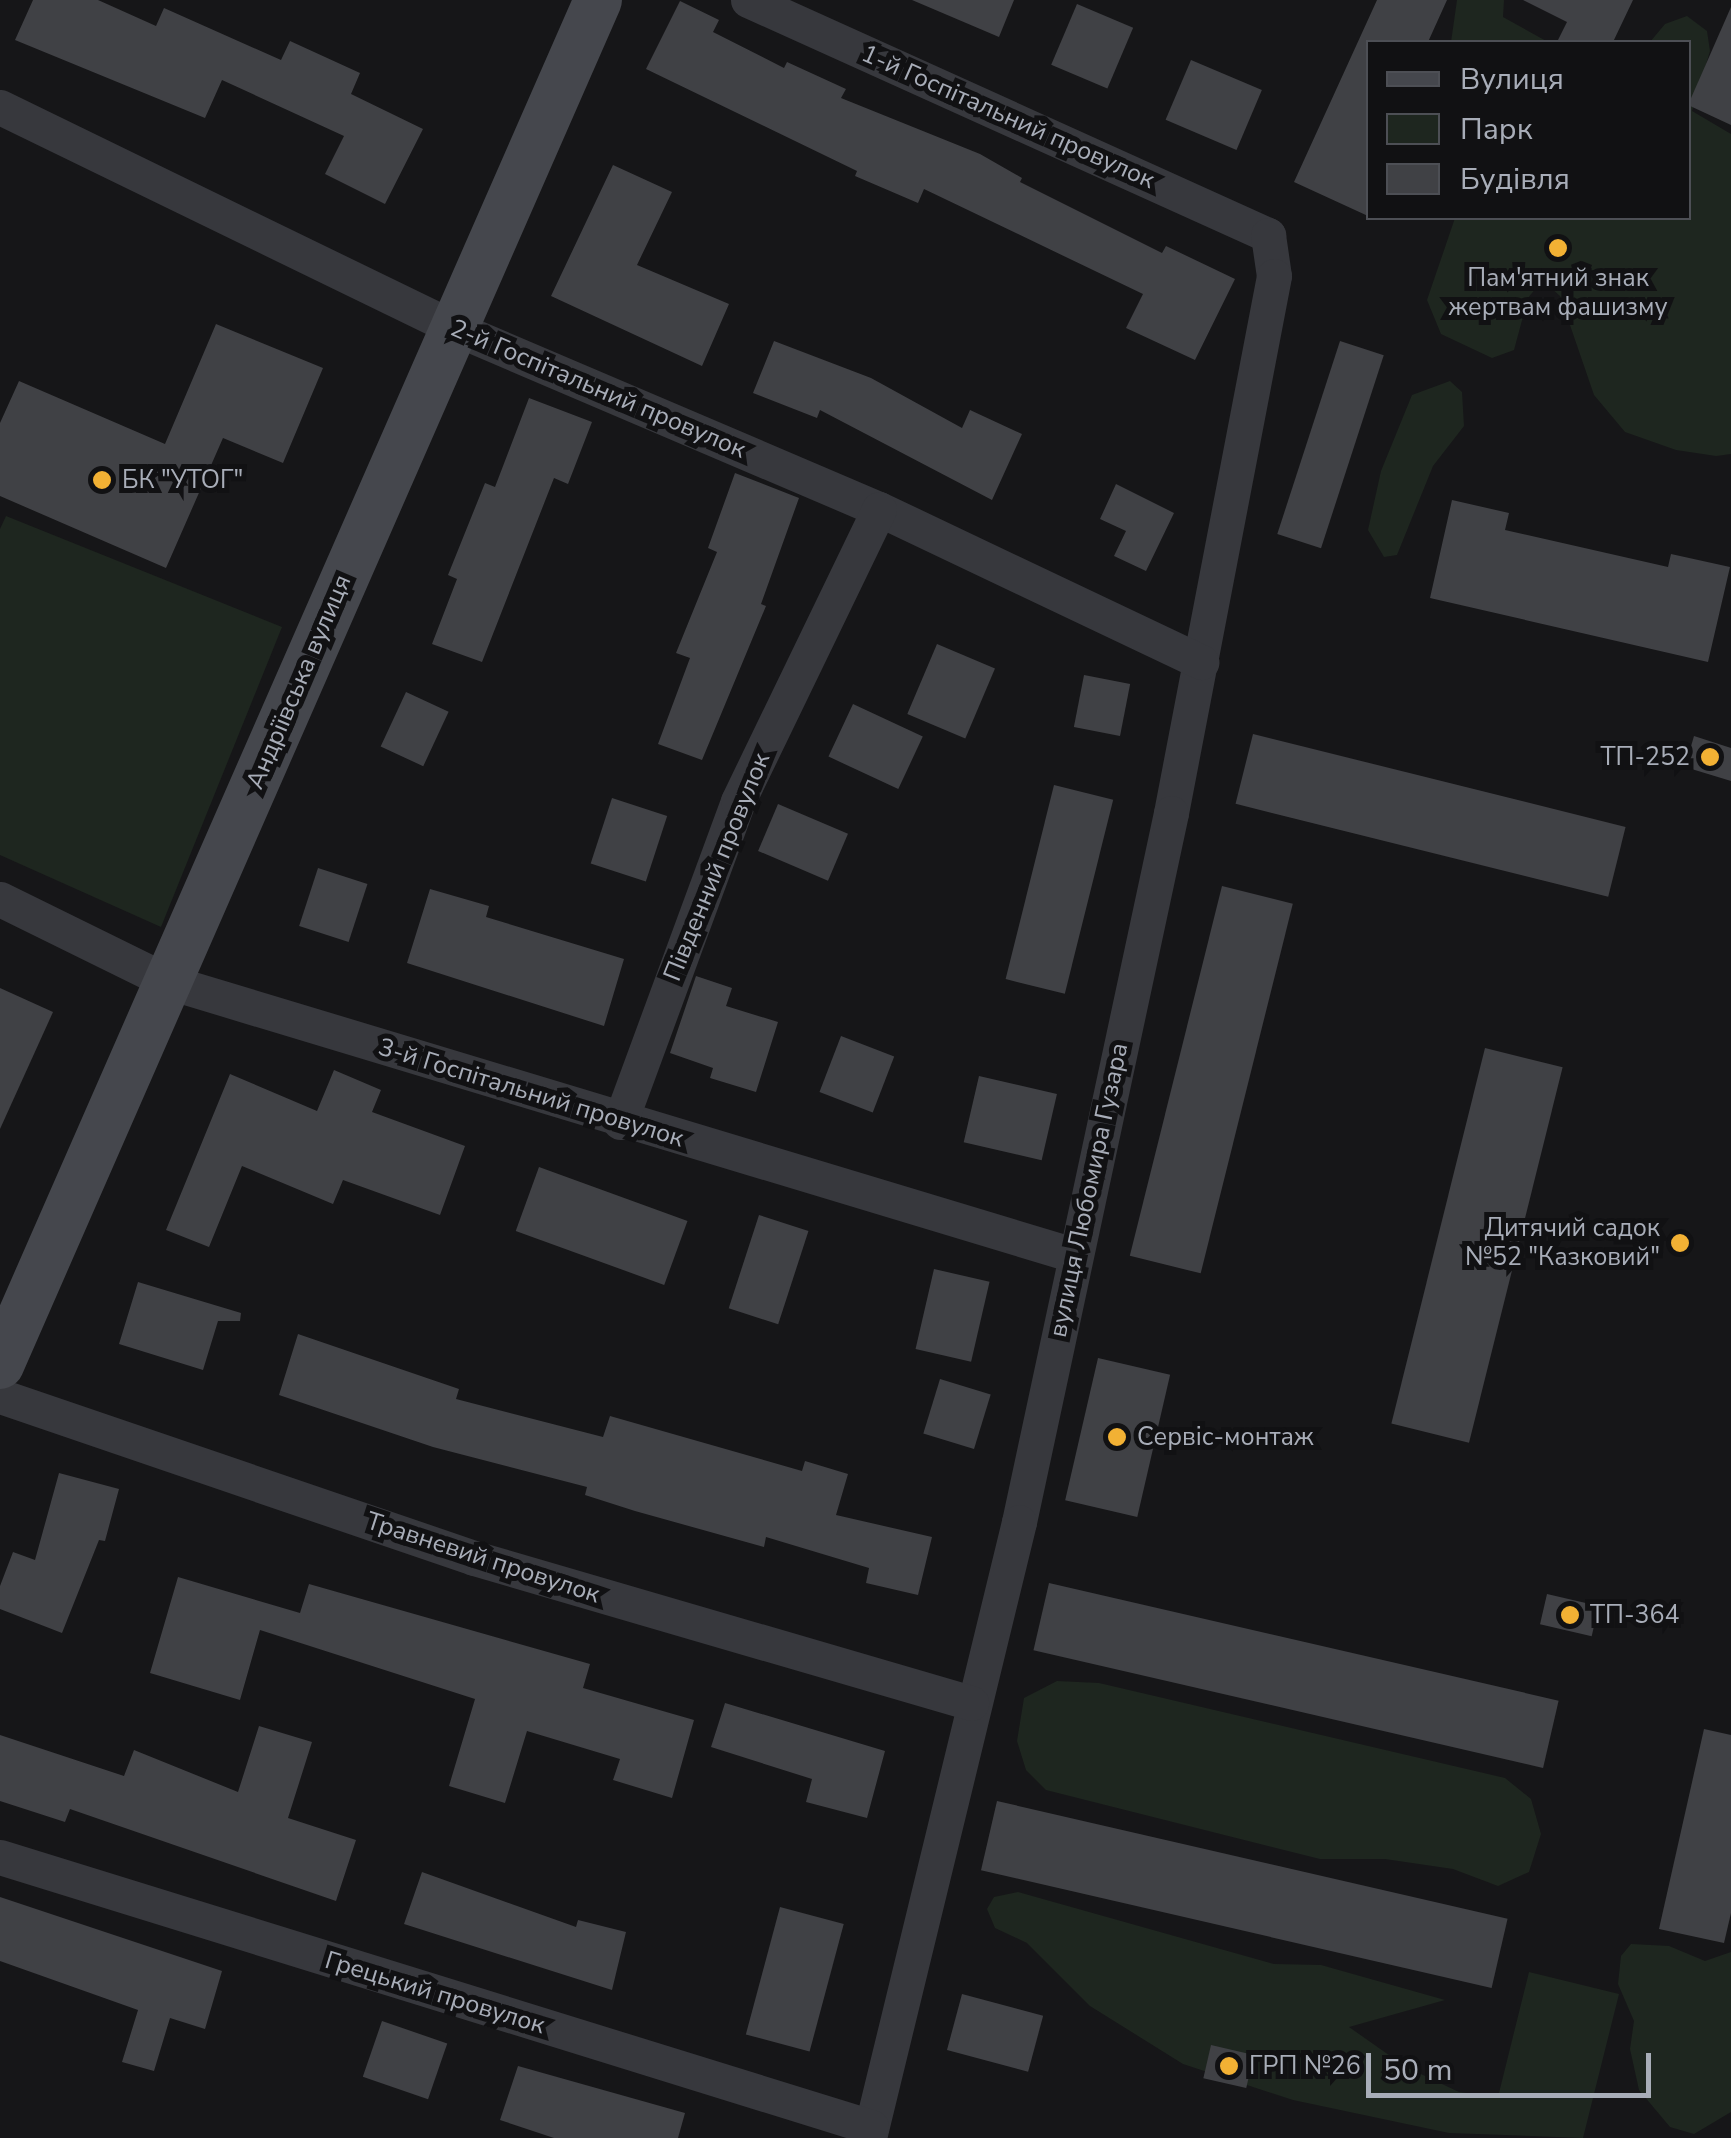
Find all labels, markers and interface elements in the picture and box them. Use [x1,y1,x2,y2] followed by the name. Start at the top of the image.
[857,39,1159,195] street label: 1-й Госпітальний провулок
[1366,40,1691,220] legend
[1460,59,1564,100] text: Вулиця
[1460,109,1532,150] text: Парк
[1460,159,1570,200] text: Будівля
[1547,237,1569,259] marker: Пам'ятний знак жертвам фашизму
[1448,264,1668,323] place label: Пам'ятний знак жертвам фашизму
[446,313,750,465] street label: 2-й Госпітальний провулок
[122,465,243,495] place label: БК "УТОГ"
[91,469,113,491] marker: БК "УТОГ"
[240,570,358,794] street label: Андріївська вулиця
[1600,742,1690,772] place label: ТП-252
[1699,746,1721,768] marker: ТП-252
[657,749,777,985] street label: Південний провулок
[375,1032,687,1154] street label: 3-й Госпітальний провулок
[1043,1040,1135,1340] street label: вулиця Любомира Гузара
[1465,1214,1660,1273] place label: Дитячий садок №52 "Казковий"
[1669,1232,1691,1254] marker: Дитячий садок №52 "Казковий"
[1137,1422,1314,1452] place label: Сервіс-монтаж
[1106,1426,1128,1448] marker: Сервіс-монтаж
[362,1506,604,1610] street label: Травневий провулок
[1590,1600,1680,1630] place label: ТП-364
[1559,1604,1581,1626] marker: ТП-364
[321,1945,549,2041] street label: Грецький провулок
[1371,2033,1656,2095] scale bar
[1383,2050,1452,2091] text: 50 m
[1249,2051,1361,2081] place label: ГРП №26
[1218,2055,1240,2077] marker: ГРП №26

